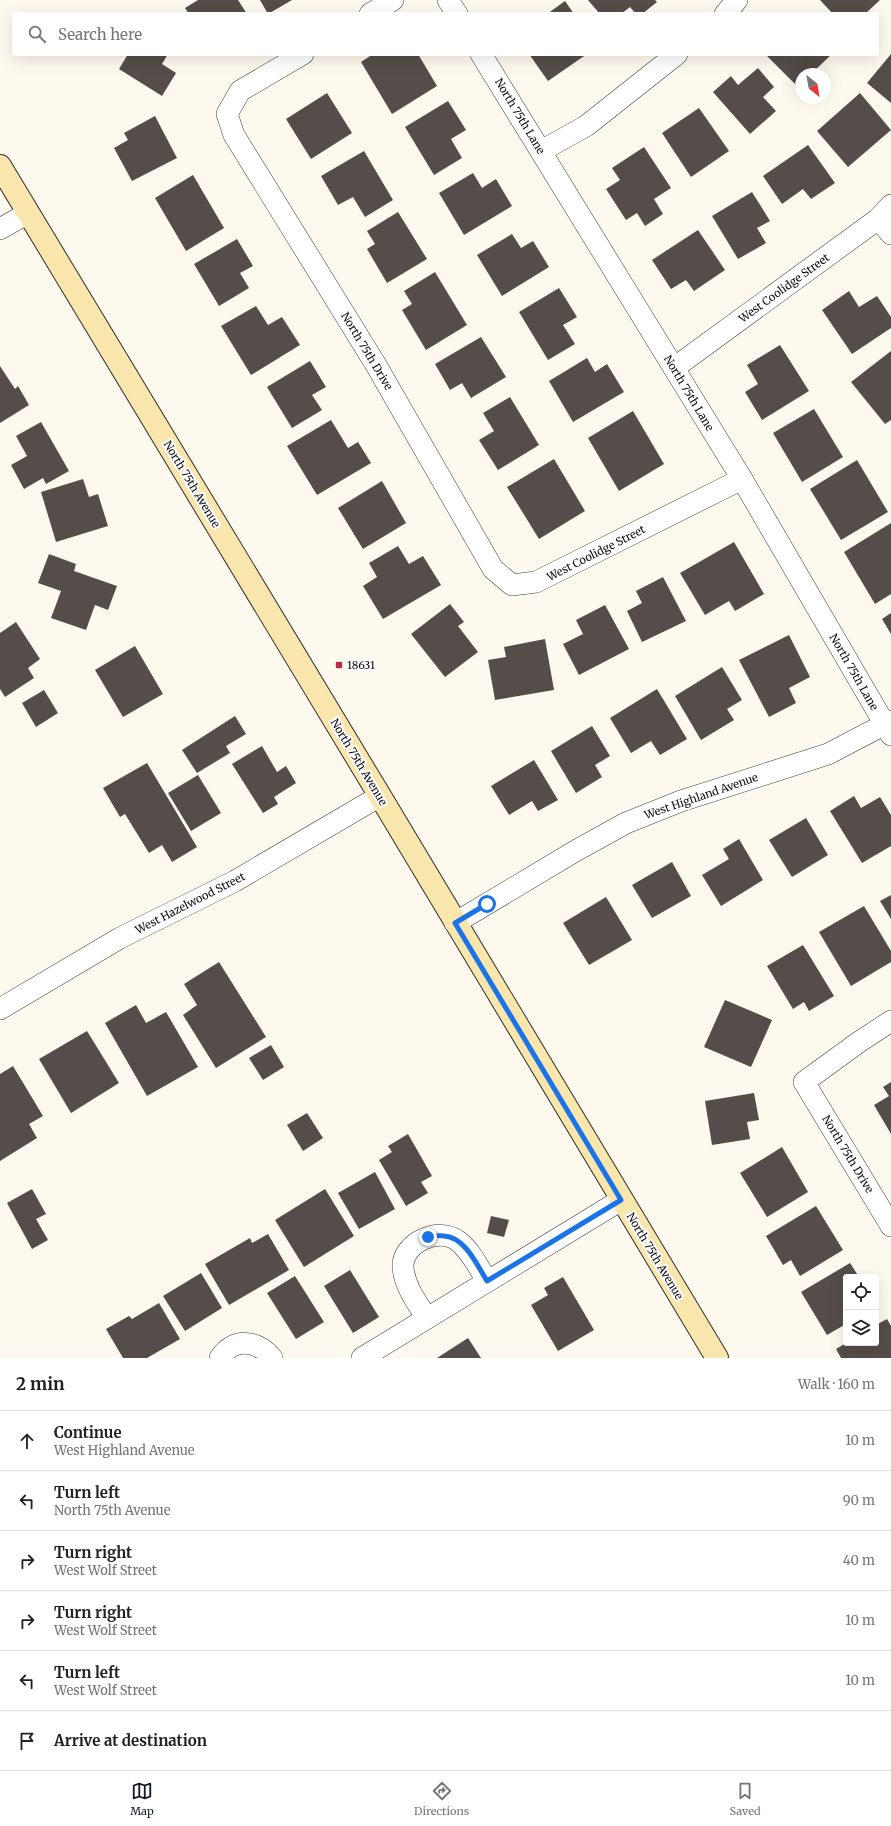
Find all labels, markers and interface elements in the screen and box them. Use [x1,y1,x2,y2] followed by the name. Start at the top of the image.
[12,12,879,56] search box
[26,23,48,45] icon: search
[58,25,142,44] text: Search here
[795,68,831,104] north arrow
[492,76,548,157] street label: North 75th Lane
[735,250,833,326] street label: West Coolidge Street
[338,309,396,393] street label: North 75th Drive
[661,353,717,434] street label: North 75th Lane
[161,438,224,530] street label: North 75th Avenue
[544,522,648,584] street label: West Coolidge Street
[826,631,882,713] street label: North 75th Lane
[347,658,375,672] place label: 18631
[334,660,344,670] marker: 18631
[328,716,391,808] street label: North 75th Avenue
[642,770,760,822] street label: West Highland Avenue
[132,869,248,937] street label: West Hazelwood Street
[478,895,496,913] route start
[819,1112,877,1196] street label: North 75th Drive
[624,1210,687,1302] street label: North 75th Avenue
[419,1228,437,1246] route end
[843,1274,879,1346] map controls
[843,1274,879,1310] button: locate
[843,1310,879,1346] button: layers
[16,1373,64,1395] text: 2 min
[798,1376,875,1393] text: Walk · 160 m
[54,1423,122,1442] text: Continue
[16,1430,38,1452] icon: ahead
[845,1432,875,1449] text: 10 m
[54,1442,195,1459] text: West Highland Avenue
[54,1483,120,1502] text: Turn left
[16,1490,38,1512] icon: left
[843,1492,875,1509] text: 90 m
[54,1502,170,1519] text: North 75th Avenue
[54,1543,132,1562] text: Turn right
[16,1550,38,1572] icon: right
[843,1552,875,1569] text: 40 m
[54,1562,157,1579] text: West Wolf Street
[54,1603,132,1622] text: Turn right
[16,1610,38,1632] icon: right
[845,1612,875,1629] text: 10 m
[54,1622,157,1639] text: West Wolf Street
[54,1663,120,1682] text: Turn left
[16,1670,38,1692] icon: left
[845,1672,875,1689] text: 10 m
[54,1682,157,1699] text: West Wolf Street
[16,1730,38,1752] icon: arrive
[54,1731,207,1750] text: Arrive at destination
[130,1780,154,1818] tab: Map
[414,1780,469,1818] tab: Directions
[730,1780,761,1818] tab: Saved

